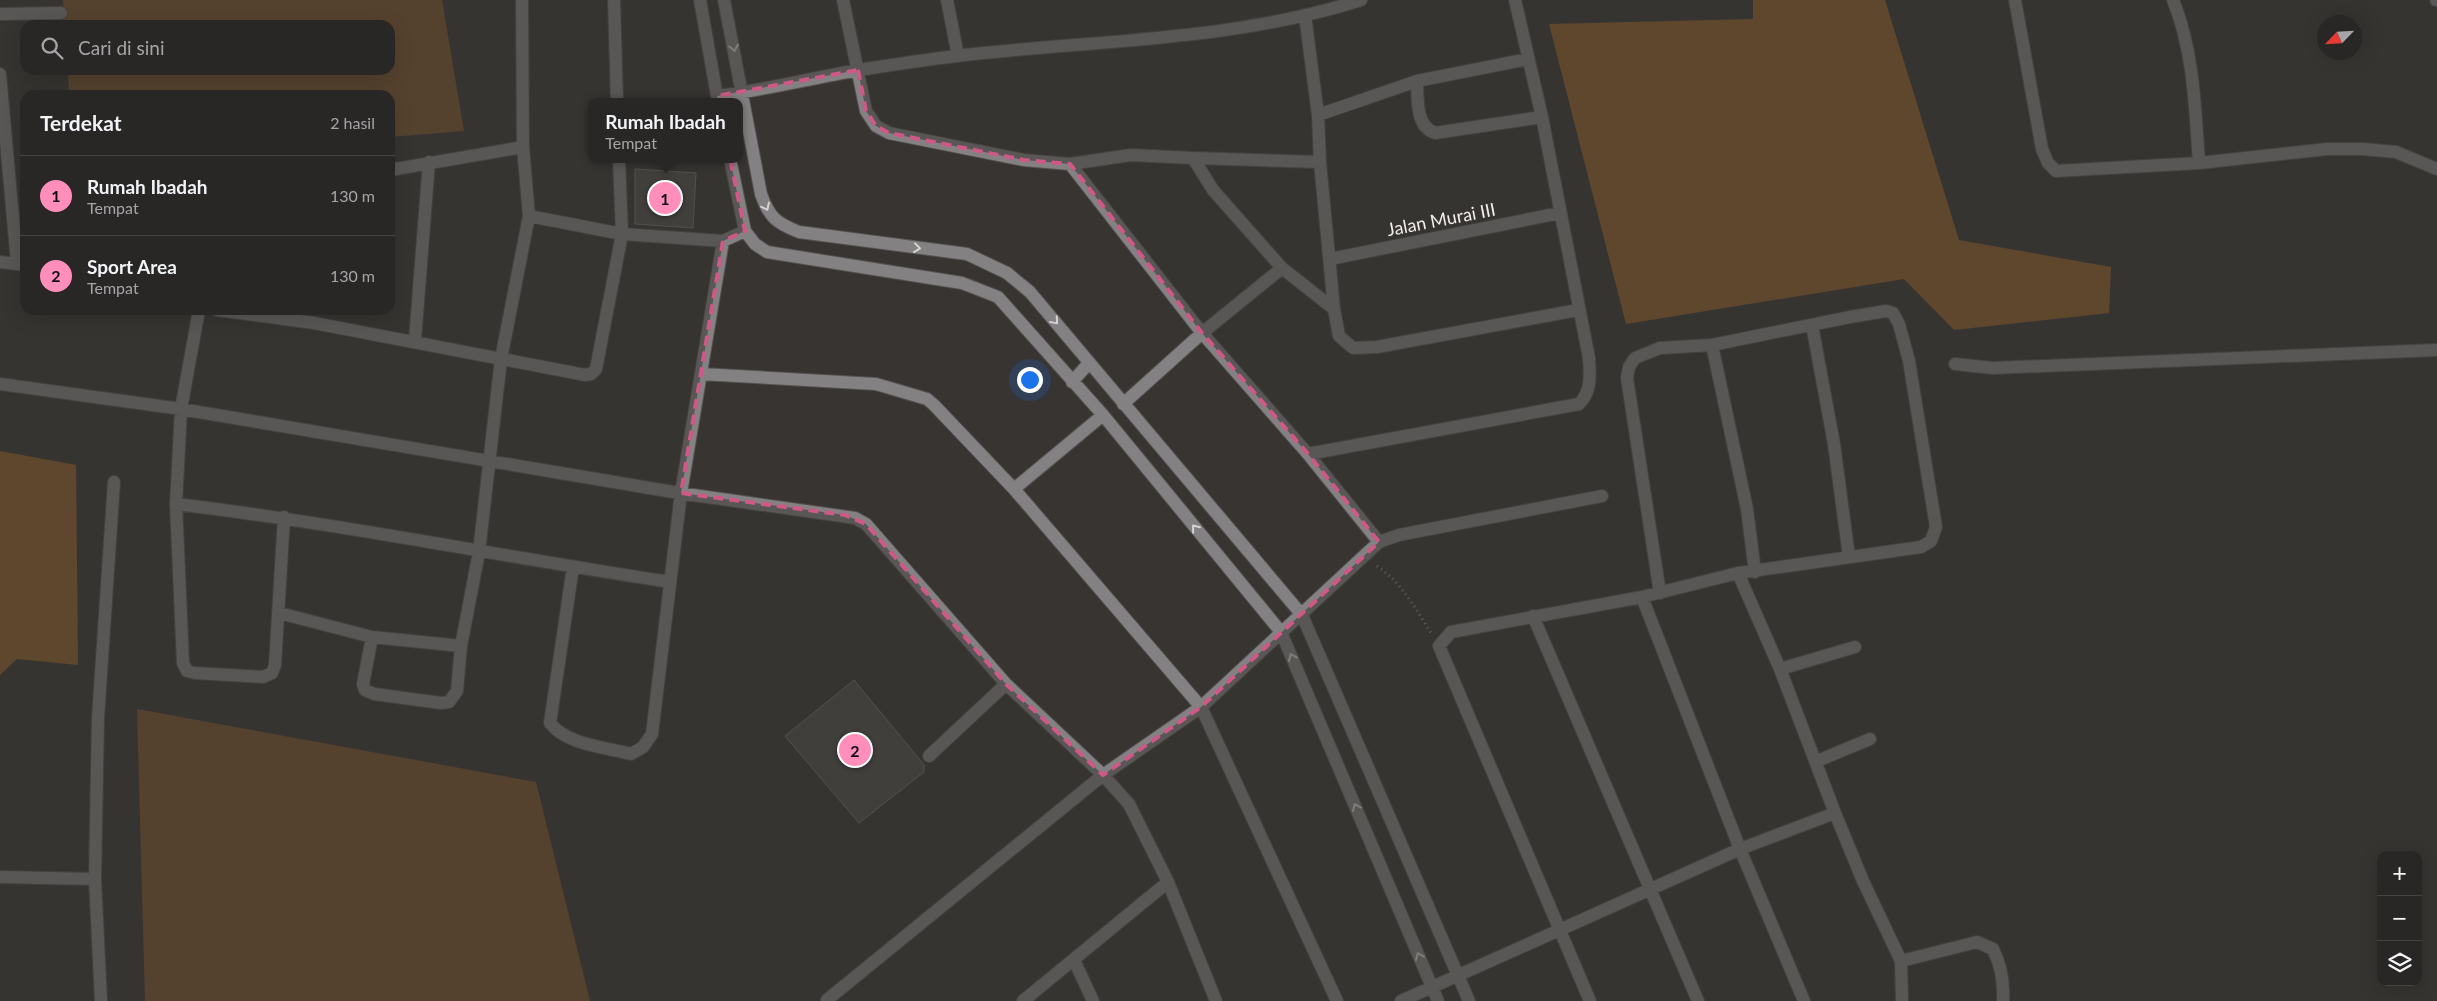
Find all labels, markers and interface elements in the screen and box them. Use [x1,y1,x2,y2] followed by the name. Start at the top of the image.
[2317,15,2362,60] north arrow
[20,20,395,75] search box
[38,34,66,62] icon: search
[78,36,165,59] text: Cari di sini
[728,43,739,52] one-way arrow
[588,98,743,163] popup
[40,110,122,135] text: Terdekat
[605,110,726,133] text: Rumah Ibadah
[330,113,375,132] text: 2 hasil
[605,133,657,152] text: Tempat
[87,175,208,198] text: Rumah Ibadah
[649,179,681,217] pin: 1
[51,186,61,205] text: 1
[330,186,375,205] text: 130 m
[87,198,139,217] text: Tempat
[1385,198,1497,240] street label: Jalan Murai III
[760,201,770,210] one-way arrow
[913,242,921,253] one-way arrow
[87,255,177,278] text: Sport Area
[51,266,61,285] text: 2
[330,266,375,285] text: 130 m
[87,278,139,297] text: Tempat
[1049,315,1058,324] one-way arrow
[1017,367,1043,393] your location
[1192,524,1201,533] one-way arrow
[1287,653,1298,662] one-way arrow
[839,731,871,769] pin: 2
[1351,803,1362,812] one-way arrow
[2377,851,2422,986] map controls
[2377,851,2422,896] button: +
[2377,896,2422,941] button: −
[2377,941,2422,986] button: layers
[1415,952,1426,961] one-way arrow

